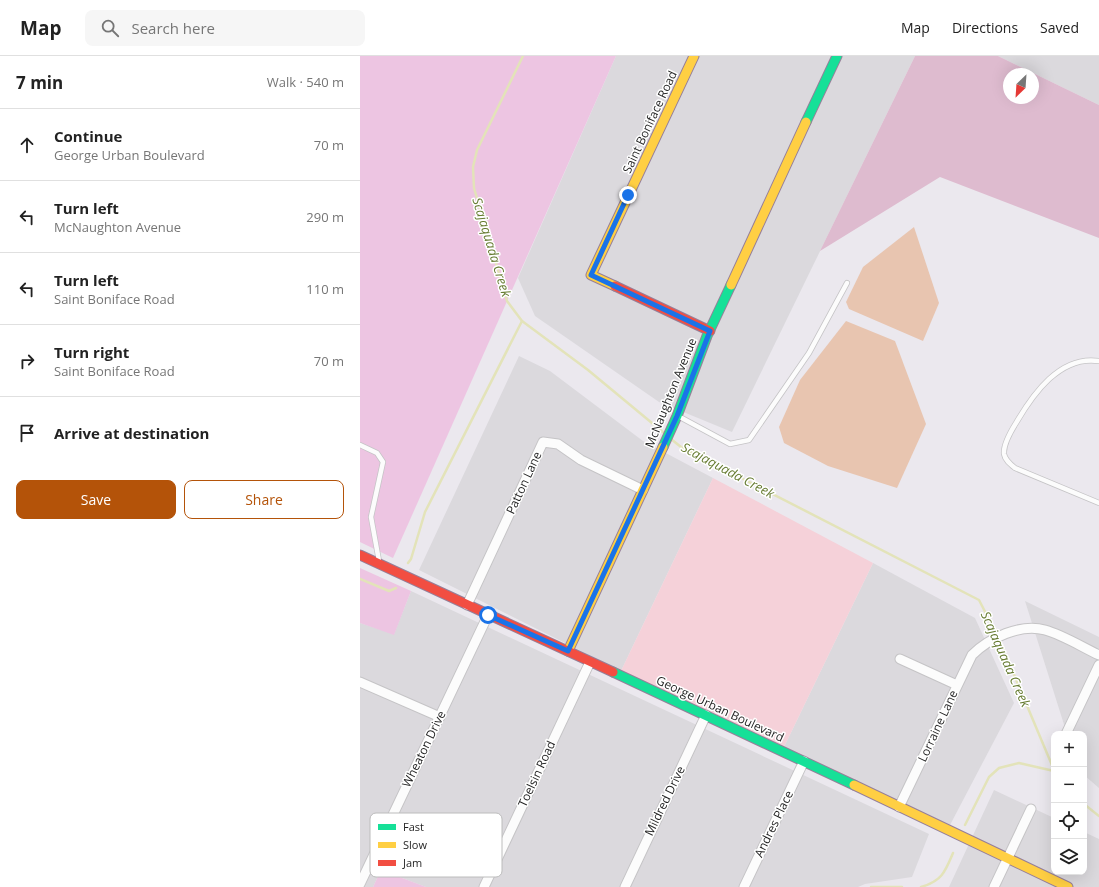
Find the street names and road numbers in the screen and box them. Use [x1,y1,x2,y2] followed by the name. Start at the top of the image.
[618,68,681,176] street label: Saint Boniface Road
[641,335,700,450] street label: McNaughton Avenue
[502,449,546,517] street label: Patton Lane
[654,671,787,746] street label: George Urban Boulevard
[914,687,962,764] street label: Lorraine Lane
[398,707,450,790] street label: Wheaton Drive
[514,738,559,810] street label: Toelsin Road
[640,763,689,839] street label: Mildred Drive
[750,787,797,860] street label: Andres Place

